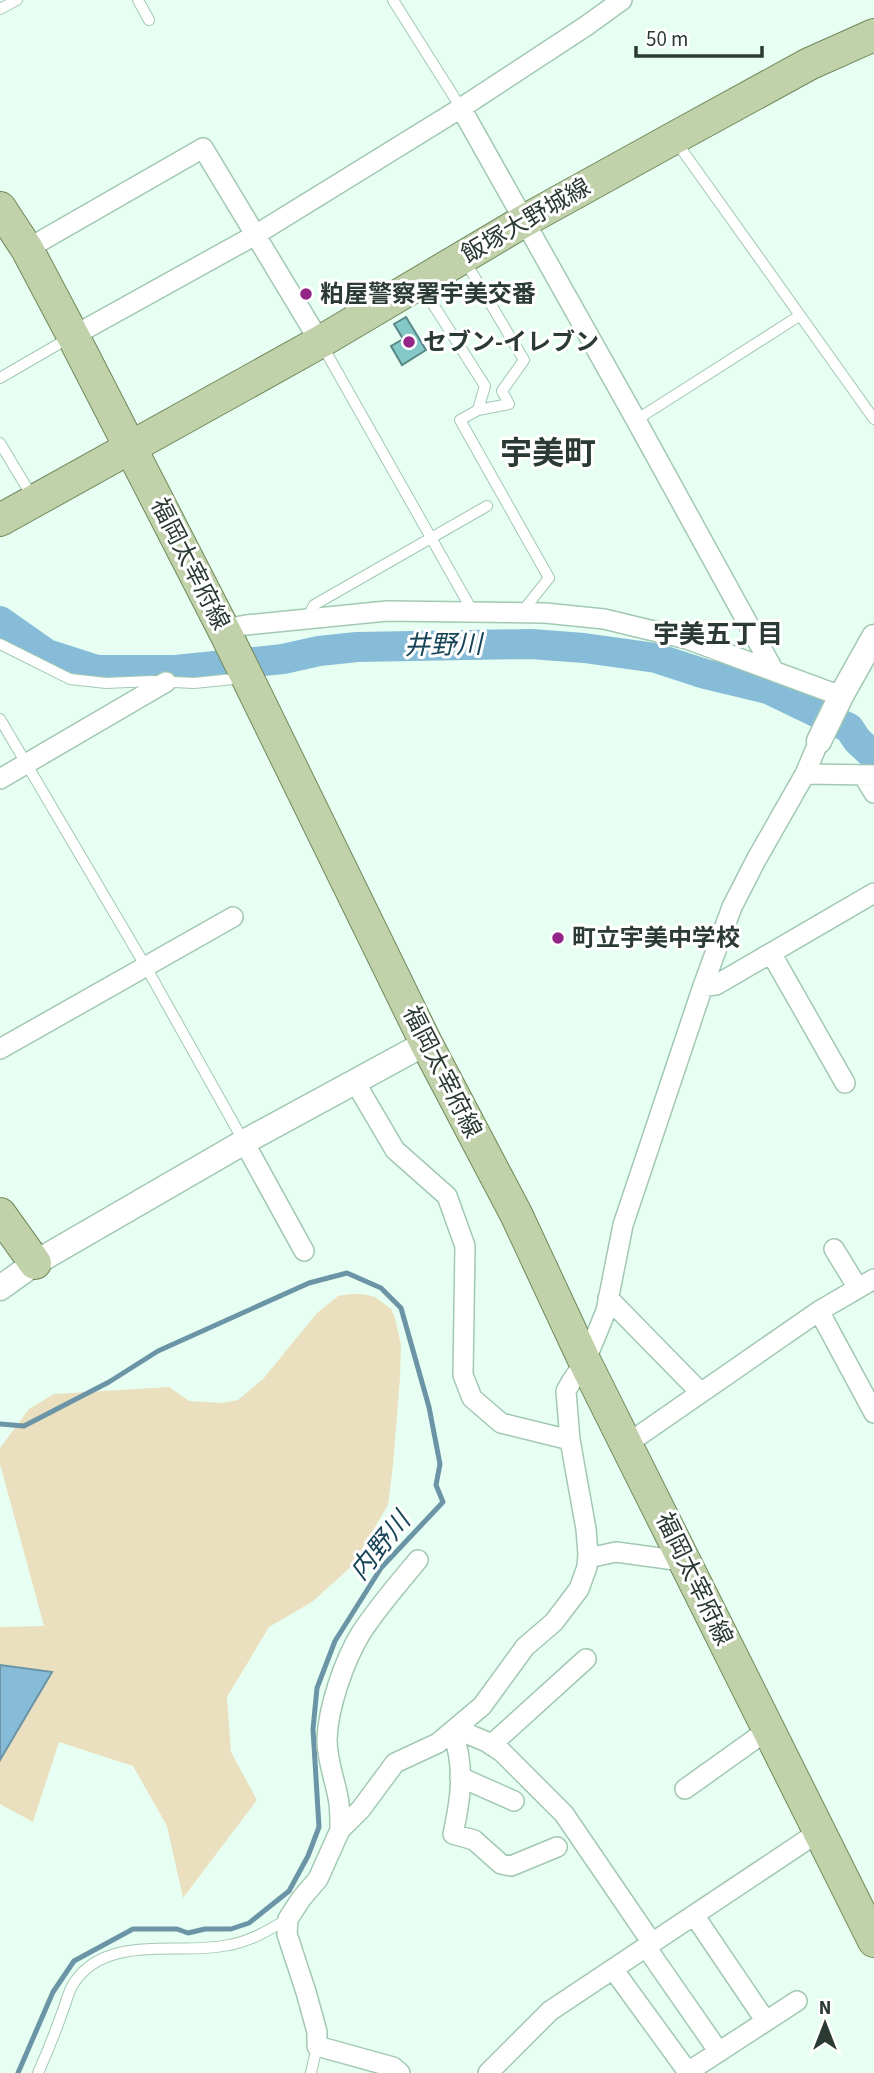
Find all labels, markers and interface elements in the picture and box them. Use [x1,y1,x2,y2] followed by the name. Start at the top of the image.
[636,14,762,58] scale bar
[646,24,688,54] text: 50 m
[455,170,597,272] street label: 飯塚大野城線
[320,277,536,312] place label: 粕屋警察署宇美交番
[298,286,314,302] marker: 粕屋警察署宇美交番
[423,325,599,360] place label: セブン-イレブン
[401,334,417,350] marker: セブン-イレブン
[500,431,596,477] district label: 宇美町
[142,492,238,636] street label: 福岡太宰府線
[653,616,783,653] district label: 宇美五丁目
[404,626,485,664] water label: 井野川
[572,921,740,956] place label: 町立宇美中学校
[550,930,566,946] marker: 町立宇美中学校
[394,1000,490,1144] street label: 福岡太宰府線
[341,1502,421,1588] water label: 内野川
[647,1507,741,1651] street label: 福岡太宰府線
[790,1989,860,2059] north arrow
[819,1995,831,2022] text: N

